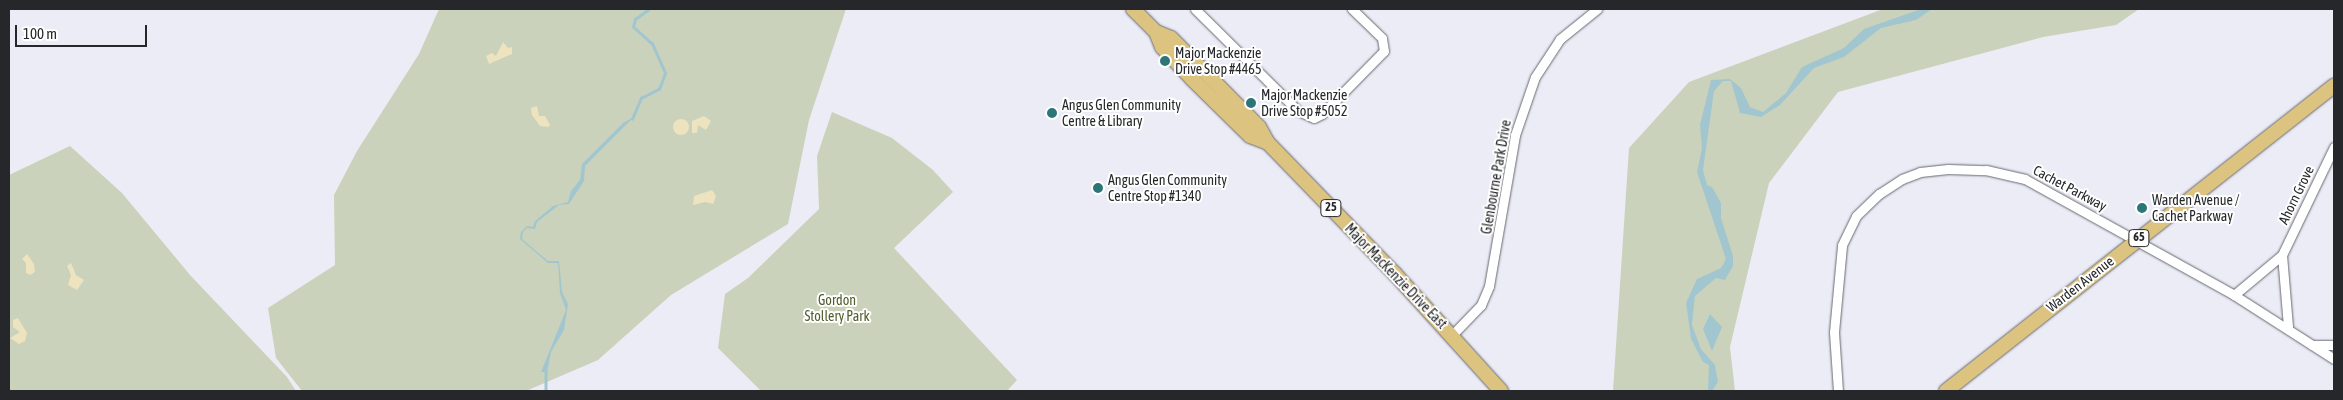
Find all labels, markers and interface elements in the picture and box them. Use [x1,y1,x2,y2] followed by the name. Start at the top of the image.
[18,15,150,47] scale bar
[23,25,57,42] text: 100 m
[1175,45,1261,78] place label: Major Mackenzie Drive Stop #4465
[1159,55,1171,67] marker: Major Mackenzie Drive Stop #4465
[1261,87,1347,120] place label: Major Mackenzie Drive Stop #5052
[1062,97,1181,130] place label: Angus Glen Community Centre & Library
[1245,97,1257,109] marker: Major Mackenzie Drive Stop #5052
[1046,107,1058,119] marker: Angus Glen Community Centre & Library
[1478,119,1514,235] street label: Glenbourne Park Drive
[2030,162,2110,214] street label: Cachet Parkway
[2275,163,2317,227] street label: Ahorn Grove
[1108,172,1227,204] place label: Angus Glen Community Centre Stop #1340
[1092,182,1104,194] marker: Angus Glen Community Centre Stop #1340
[2152,192,2239,224] place label: Warden Avenue / Cachet Parkway
[1320,198,1342,218] road number: 25
[2136,202,2148,214] marker: Warden Avenue / Cachet Parkway
[1341,220,1451,332] street label: Major MacKenzie Drive East
[2128,228,2150,248] road number: 65
[2043,253,2117,315] street label: Warden Avenue
[804,292,870,324] park label: Gordon Stollery Park

